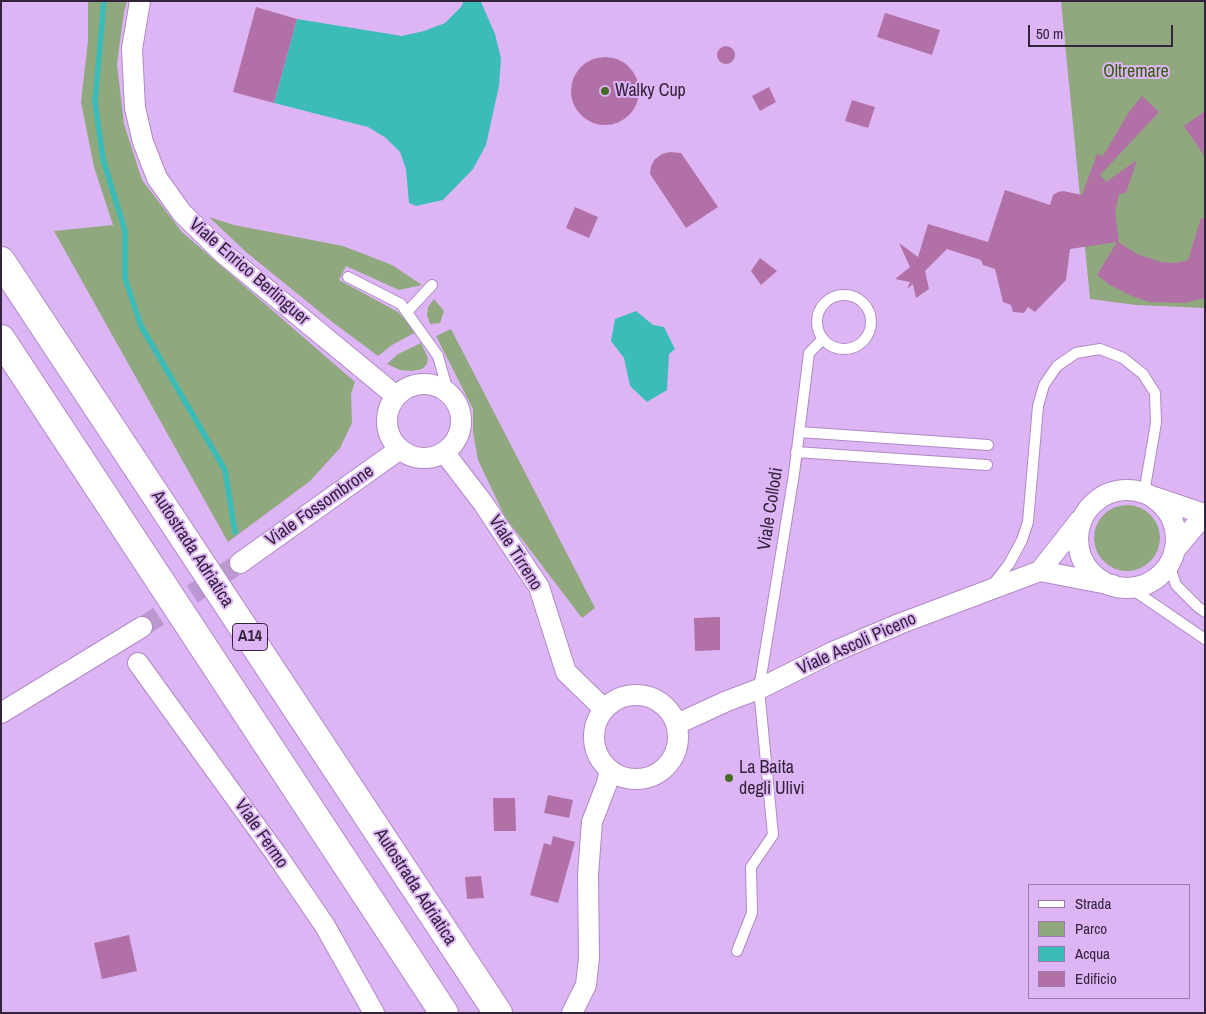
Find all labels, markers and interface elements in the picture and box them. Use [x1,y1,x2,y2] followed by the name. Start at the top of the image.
[1031,15,1176,47] scale bar
[1036,23,1063,44] text: 50 m
[1103,61,1169,83] park label: Oltremare
[615,80,686,102] place label: Walky Cup
[599,85,611,97] marker: Walky Cup
[184,214,314,330] street label: Viale Enrico Berlinguer
[262,461,378,551] street label: Viale Fossombrone
[754,466,788,552] street label: Viale Collodi
[146,487,238,611] street label: Autostrada Adriatica
[483,511,547,595] street label: Viale Tirreno
[794,608,920,680] street label: Viale Ascoli Piceno
[232,624,268,650] road number: A14
[739,757,805,800] place label: La Baita degli Ulivi
[723,772,735,784] marker: La Baita degli Ulivi
[229,795,293,873] street label: Viale Fermo
[369,825,461,949] street label: Autostrada Adriatica
[1028,884,1191,999] legend
[1075,893,1111,914] text: Strada
[1075,918,1107,939] text: Parco
[1075,943,1110,964] text: Acqua
[1075,968,1117,989] text: Edificio

